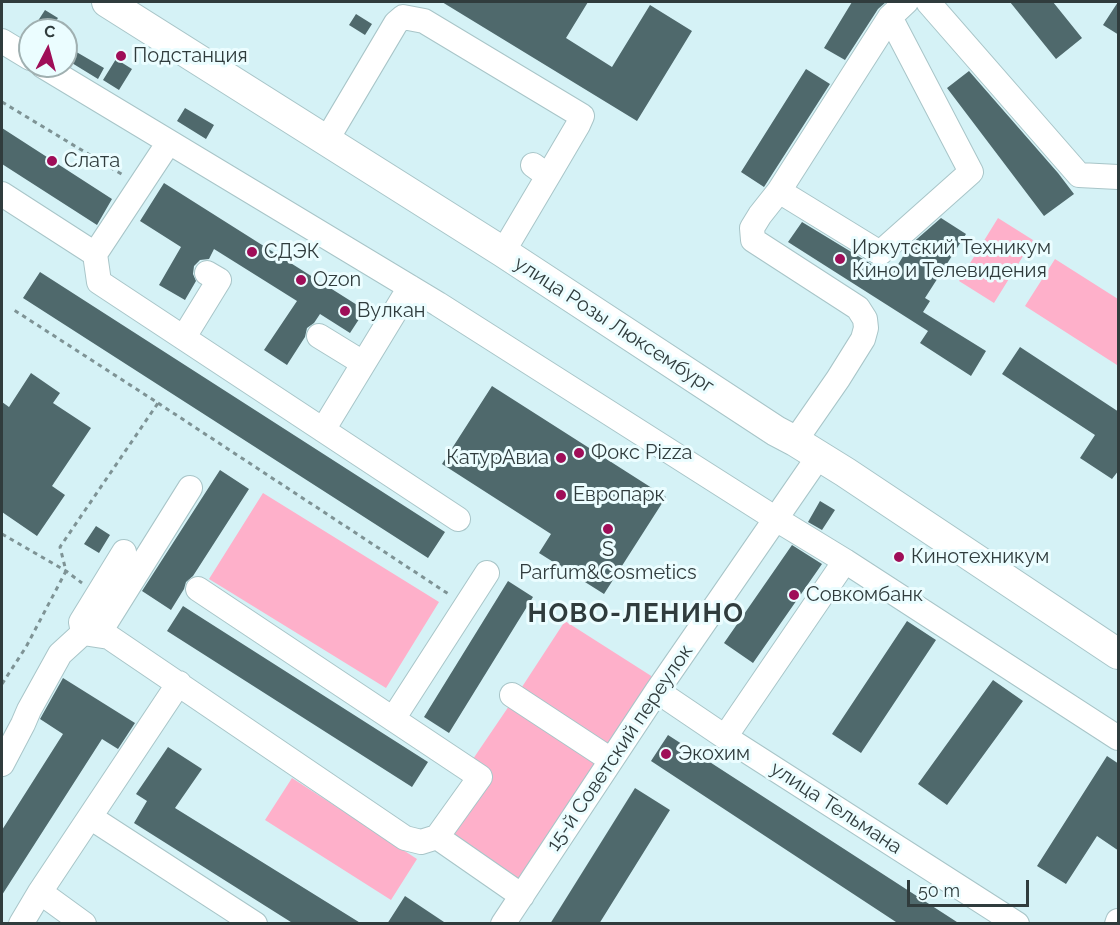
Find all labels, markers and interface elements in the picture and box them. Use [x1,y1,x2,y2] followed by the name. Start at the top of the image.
[18,18,78,78] north arrow
[43,22,56,42] text: С
[133,44,248,68] place label: Подстанция
[114,49,128,63] marker: Подстанция
[64,149,120,173] place label: Слата
[45,154,59,168] marker: Слата
[852,236,1051,283] place label: Иркутский Техникум Кино и Телевидения
[264,240,320,264] place label: СДЭК
[245,245,259,259] marker: СДЭК
[510,251,718,399] street label: улица Розы Люксембург
[833,252,847,266] marker: Иркутский Техникум Кино и Телевидения
[313,268,361,292] place label: Ozon
[294,273,308,287] marker: Ozon
[357,299,425,323] place label: Вулкан
[338,304,352,318] marker: Вулкан
[591,441,692,465] place label: Фокс Pizza
[446,446,549,470] place label: КатурАвиа
[572,446,586,460] marker: Фокс Pizza
[554,451,568,465] marker: КатурАвиа
[573,483,665,507] place label: Европарк
[554,488,568,502] marker: Европарк
[601,522,615,536] marker: S Parfum&Cosmetics
[519,538,697,585] place label: S Parfum&Cosmetics
[911,545,1049,569] place label: Кинотехникум
[892,550,906,564] marker: Кинотехникум
[806,583,923,607] place label: Совкомбанк
[787,588,801,602] marker: Совкомбанк
[528,598,744,630] district label: НОВО-ЛЕНИНО
[542,640,698,856] street label: 15-й Советский переулок
[678,742,750,766] place label: Экохим
[659,747,673,761] marker: Экохим
[766,757,906,859] street label: улица Тельмана
[910,868,1032,906] scale bar
[918,880,960,901] text: 50 m

